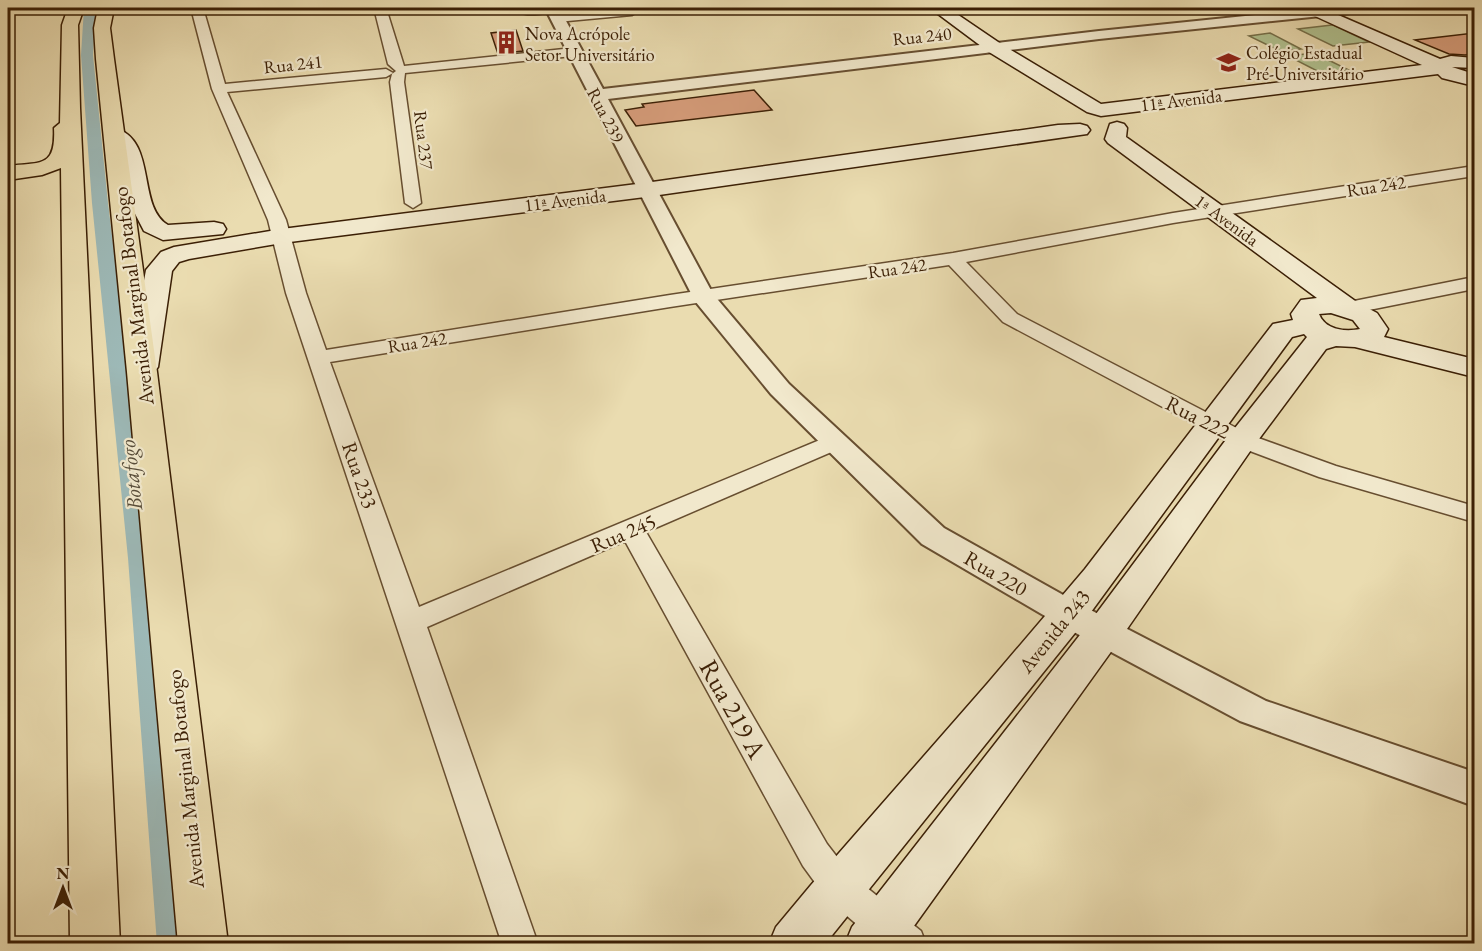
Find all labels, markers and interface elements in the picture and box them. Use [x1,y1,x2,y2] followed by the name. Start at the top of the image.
[891,21,953,51] street label: Rua 240
[525,22,655,66] place label: Nova Acrópole Setor Universitário
[494,30,520,56] building icon: Nova Acrópole Setor Universitário
[1246,41,1364,85] place label: Colégio Estadual Pré-Universitário
[262,49,324,79] street label: Rua 241
[1215,49,1241,75] school or university icon: Colégio Estadual Pré-Universitário
[1139,83,1224,116] street label: 11ª Avenida
[582,84,630,147] street label: Rua 239
[409,109,439,171] street label: Rua 237
[1345,170,1407,202] street label: Rua 242
[523,183,608,216] street label: 11ª Avenida
[106,185,160,408] street label: Avenida Marginal Botafogo
[1190,189,1264,251] street label: 1ª Avenida
[866,252,928,283] street label: Rua 242
[386,326,448,358] street label: Rua 242
[1161,389,1235,445] street label: Rua 222
[113,438,149,513] water label: Botafogo
[336,438,384,512] street label: Rua 233
[586,507,660,559] street label: Rua 245
[959,544,1033,602] street label: Rua 220
[1012,584,1096,679] street label: Avenida 243
[692,653,775,766] street label: Rua 219 A
[160,668,210,891] street label: Avenida Marginal Botafogo
[33,858,93,918] north arrow
[57,863,70,884] text: N

